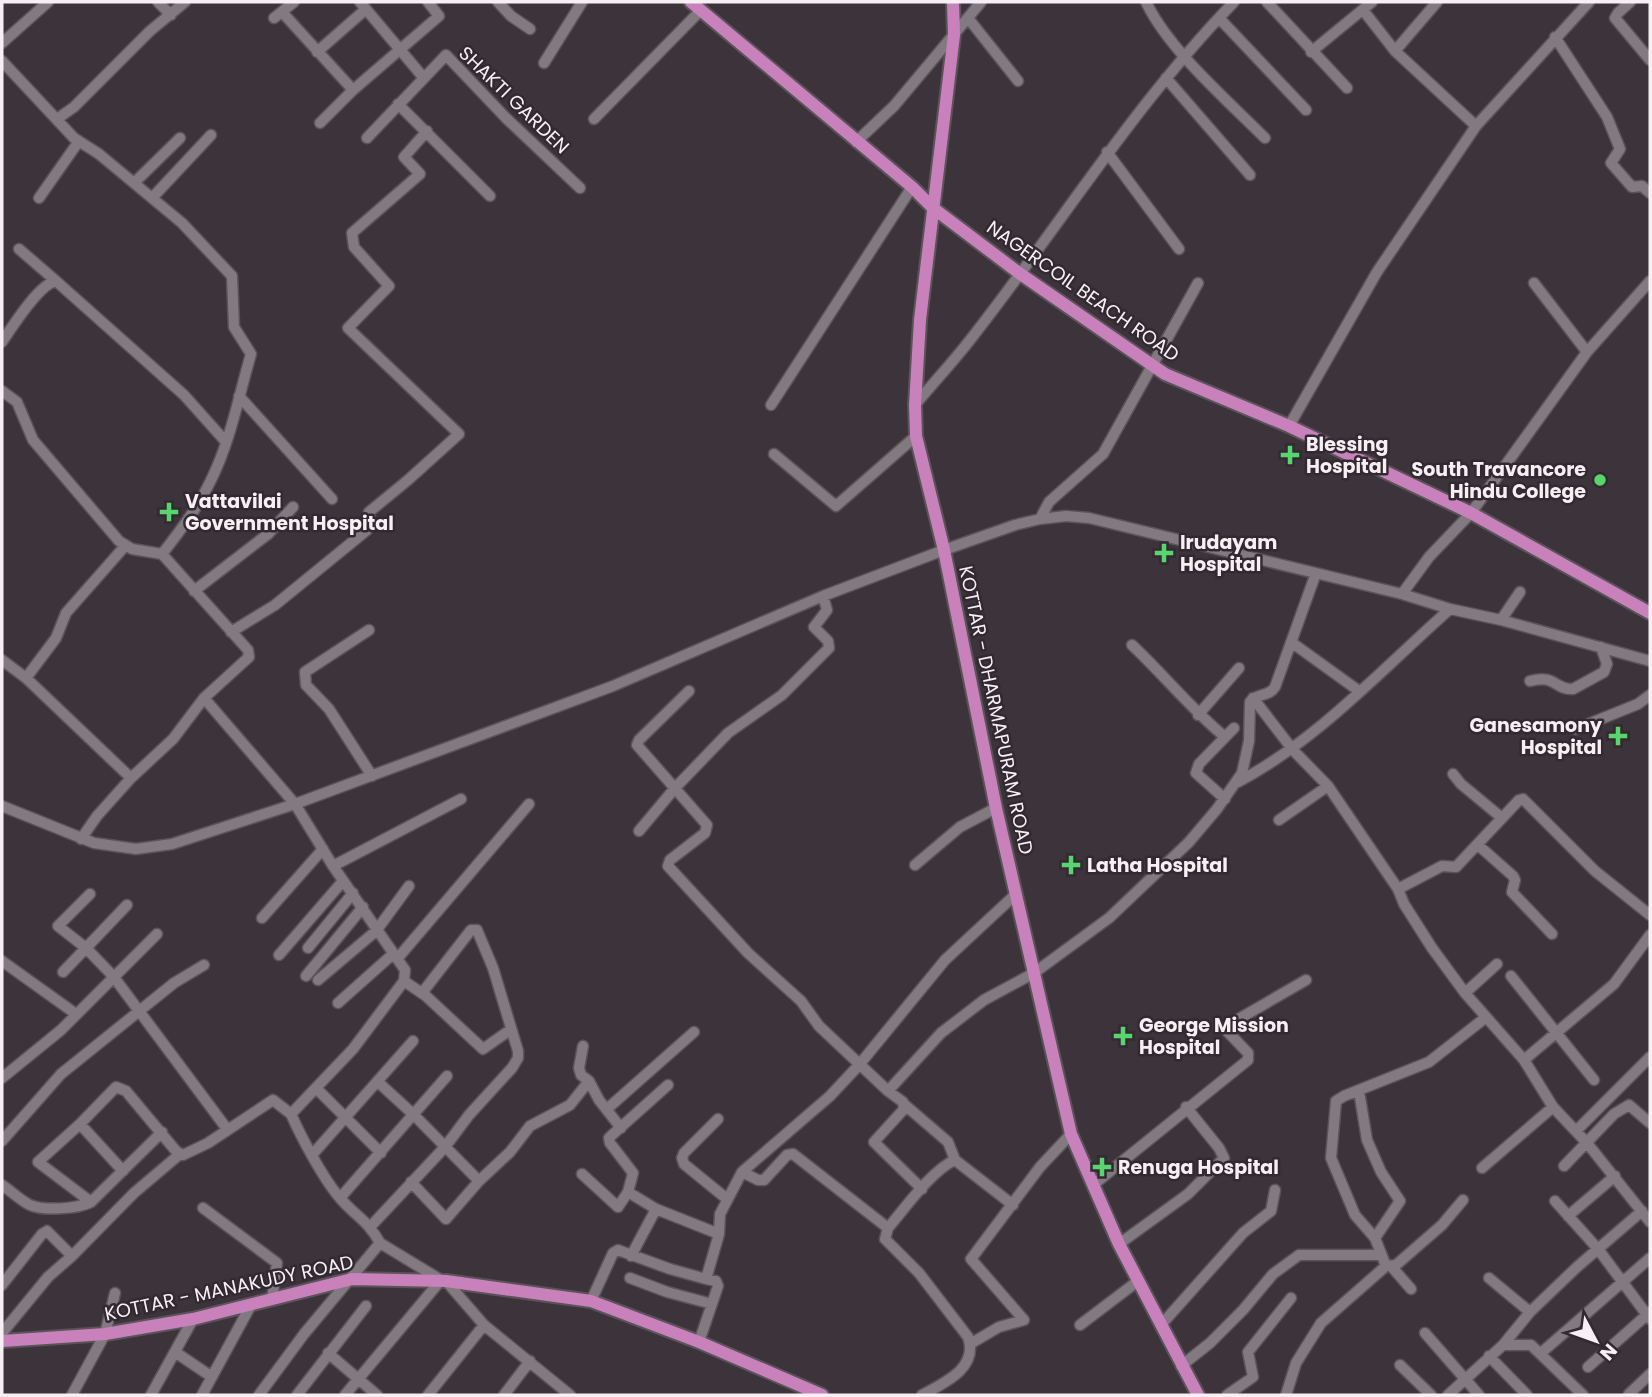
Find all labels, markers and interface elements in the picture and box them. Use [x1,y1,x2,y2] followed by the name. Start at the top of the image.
[453,40,575,160] street label: SHAKTI GARDEN
[981,214,1185,368] street label: NAGERCOIL BEACH ROAD
[1306,431,1388,480] place label: Blessing Hospital
[1280,445,1300,465] marker: Blessing Hospital
[1412,456,1586,505] place label: South Travancore Hindu College
[1592,472,1608,488] marker: South Travancore Hindu College
[185,488,394,537] place label: Vattavilai Government Hospital
[159,502,179,522] marker: Vattavilai Government Hospital
[1180,529,1277,578] place label: Irudayam Hospital
[1154,543,1174,563] marker: Irudayam Hospital
[952,563,1040,857] street label: KOTTAR - DHARMAPURAM ROAD
[1470,712,1603,761] place label: Ganesamony Hospital
[1608,726,1628,746] marker: Ganesamony Hospital
[1087,852,1228,879] place label: Latha Hospital
[1061,855,1081,875] marker: Latha Hospital
[1139,1012,1289,1061] place label: George Mission Hospital
[1113,1026,1133,1046] marker: George Mission Hospital
[1118,1154,1279,1181] place label: Renuga Hospital
[1092,1157,1112,1177] marker: Renuga Hospital
[102,1248,356,1328] street label: KOTTAR - MANAKUDY ROAD
[1561,1306,1631,1376] north arrow
[1594,1338,1623,1366] text: N

